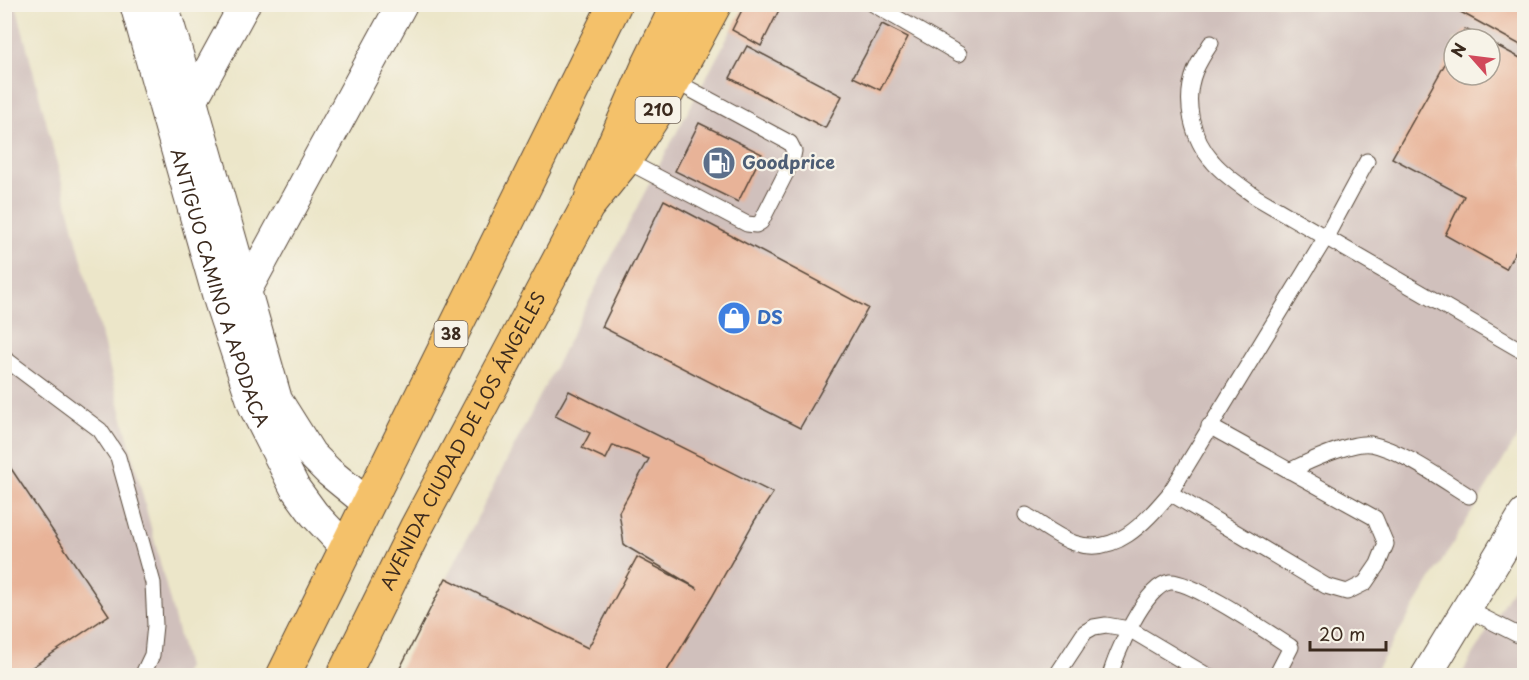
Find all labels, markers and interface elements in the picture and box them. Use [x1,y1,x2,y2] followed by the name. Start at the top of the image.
[1442,27,1502,87] north arrow
[1444,38,1471,61] text: N
[636,97,680,123] road number: 210
[164,145,277,431] street label: ANTIGUO CAMINO A APODACA
[701,145,737,181] fuel station icon: Goodprice
[742,148,835,175] place label: Goodprice
[373,286,551,594] street label: AVENIDA CIUDAD DE LOS ÁNGELES
[716,300,752,336] shop icon: DS
[757,303,783,330] place label: DS
[434,321,468,347] road number: 38
[1310,614,1386,652] scale bar
[1319,620,1365,647] text: 20 m

